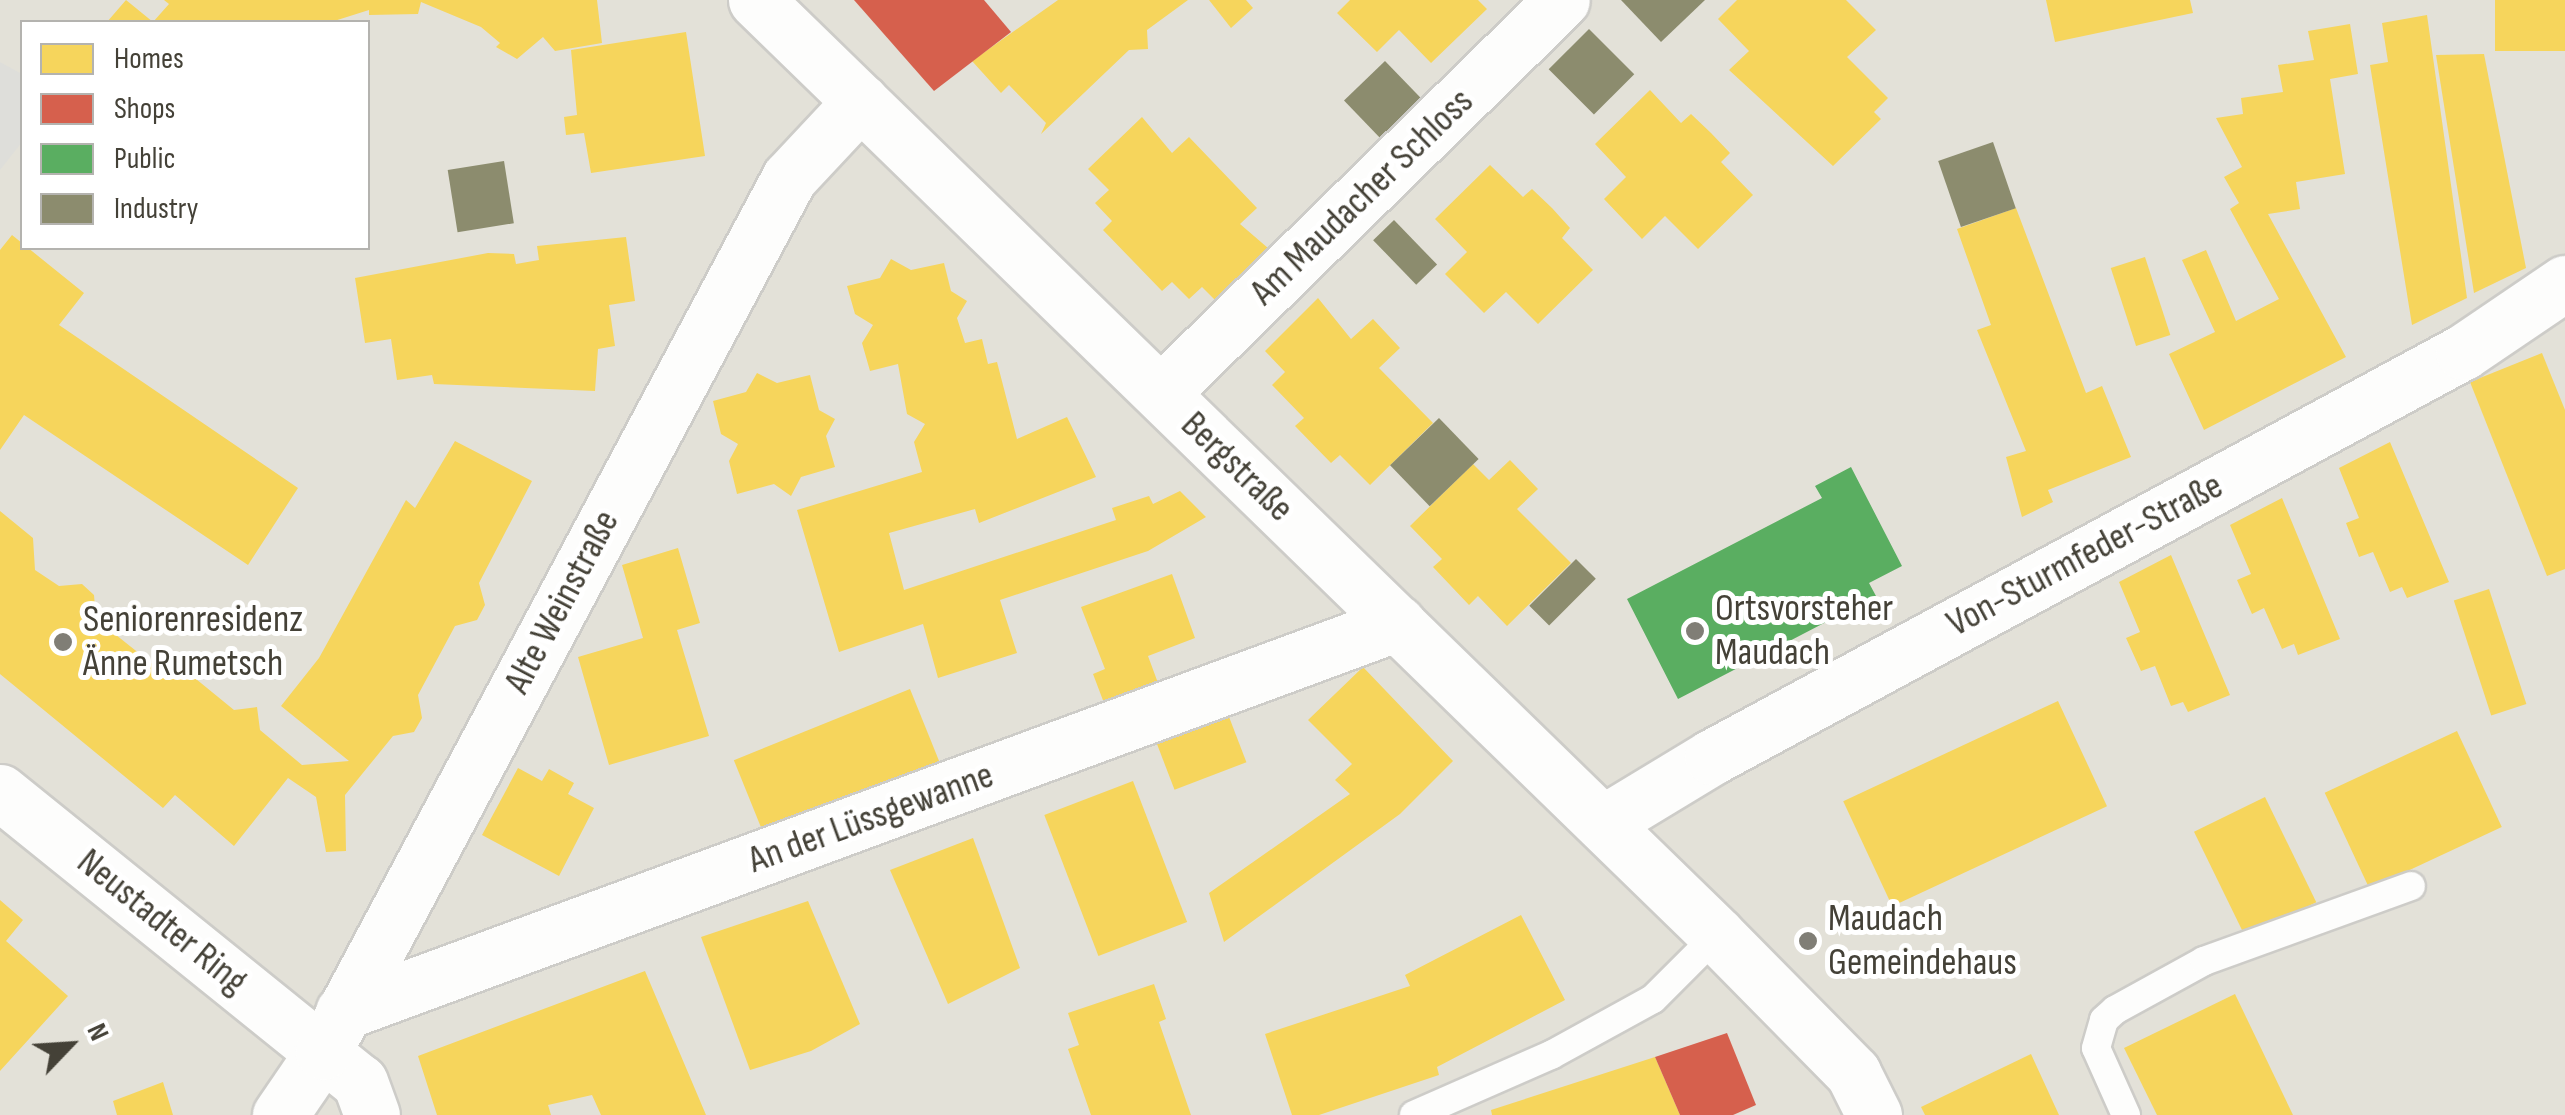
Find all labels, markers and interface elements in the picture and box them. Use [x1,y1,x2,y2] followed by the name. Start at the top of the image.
[20,20,370,250] legend
[114,41,184,77] text: Homes
[1241,79,1483,315] street label: Am Maudacher Schloss
[114,91,175,127] text: Shops
[114,141,175,177] text: Public
[114,191,198,227] text: Industry
[1171,402,1303,532] street label: Bergstraße
[1939,463,2231,647] street label: Von-Sturmfeder-Straße
[495,503,629,701] street label: Alte Weinstraße
[1715,586,1893,676] place label: Ortsvorsteher Maudach
[83,597,303,686] place label: Seniorenresidenz Änne Rumetsch
[1684,620,1706,642] marker: Ortsvorsteher Maudach
[52,631,74,653] marker: Seniorenresidenz Änne Rumetsch
[742,753,1000,883] street label: An der Lüssgewanne
[68,840,256,1004] street label: Neustadter Ring
[1828,896,2017,986] place label: Maudach Gemeindehaus
[1797,930,1819,952] marker: Maudach Gemeindehaus
[20,995,120,1095] north arrow
[80,1018,116,1046] text: N

